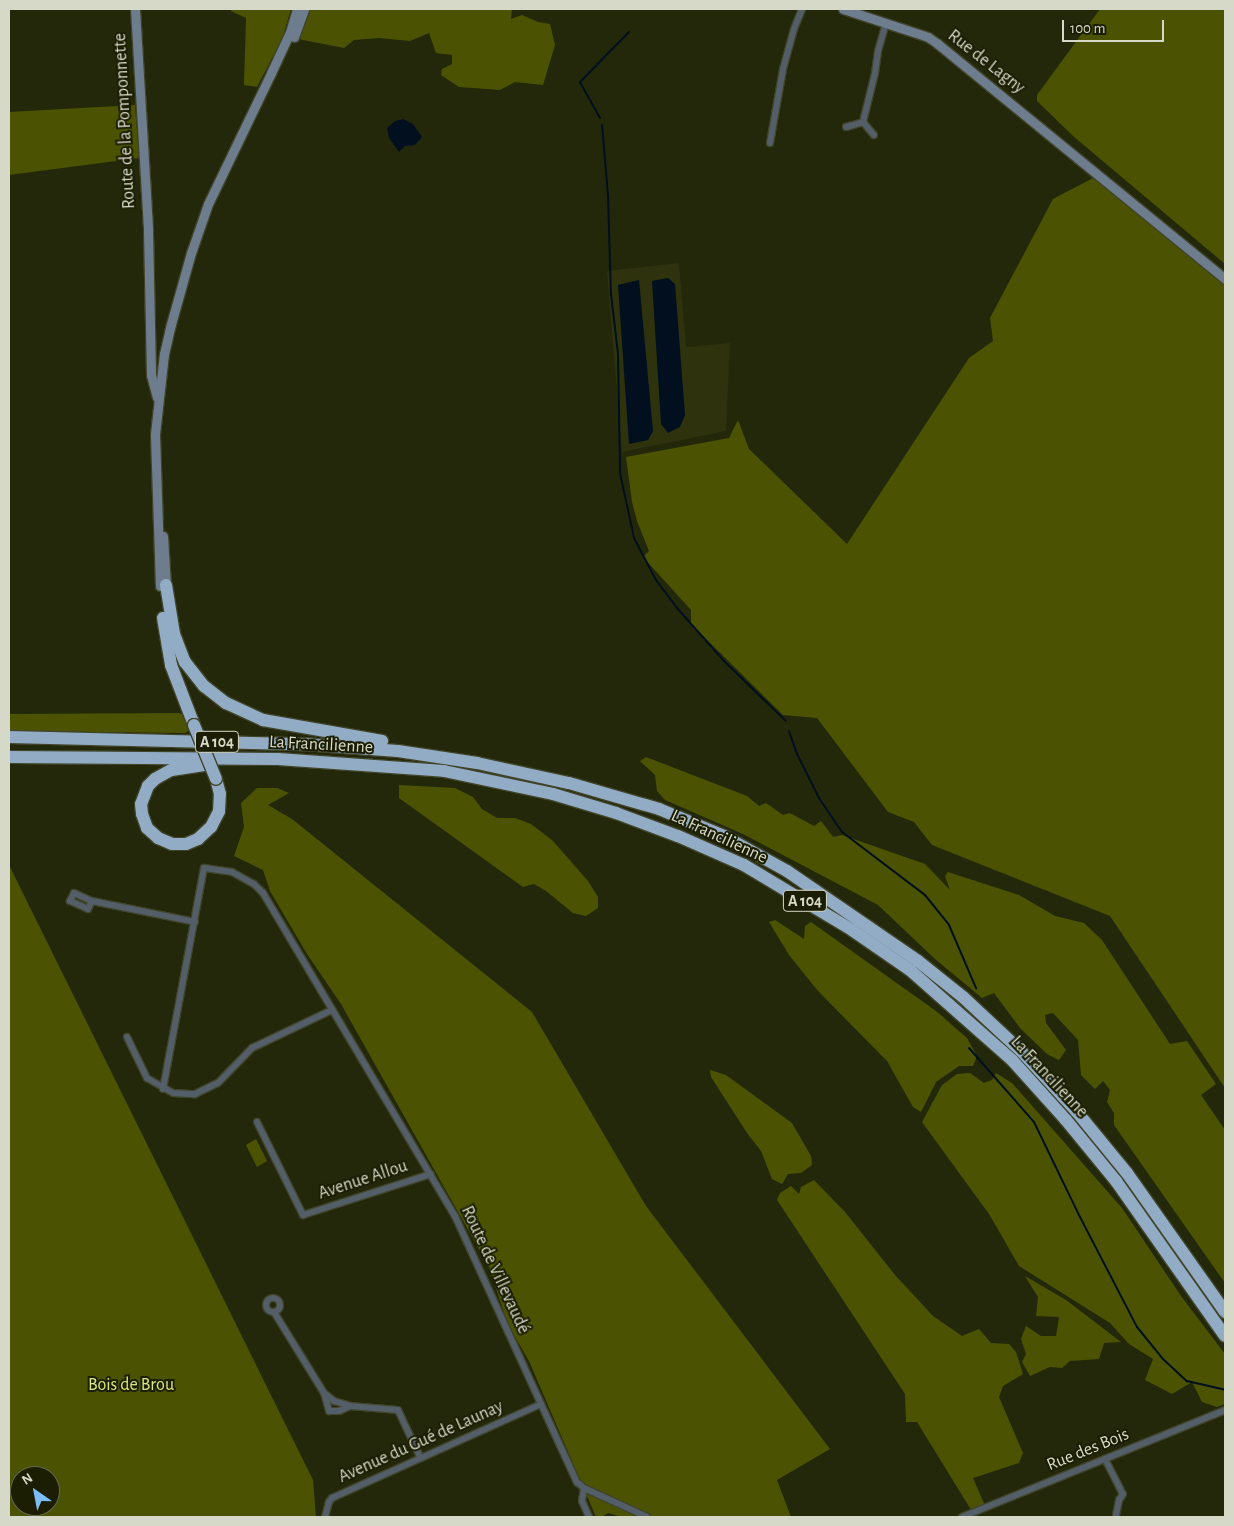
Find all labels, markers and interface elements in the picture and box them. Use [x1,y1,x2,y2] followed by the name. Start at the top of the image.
[1064,10,1166,42] scale bar
[1070,21,1105,36] text: 100 m
[943,25,1029,99] street label: Rue de Lagny
[110,32,140,210] street label: Route de la Pomponnette
[194,729,240,756] road number: A 104
[268,731,374,759] street label: La Francilienne
[667,805,771,869] street label: La Francilienne
[782,888,828,914] road number: A 104
[1006,1032,1092,1122] street label: La Francilienne
[316,1155,410,1205] street label: Avenue Allou
[456,1203,534,1337] street label: Route de Villevaudé
[88,1374,174,1396] park label: Bois de Brou
[335,1396,507,1488] street label: Avenue du Gué de Launay
[1044,1424,1132,1476] street label: Rue des Bois
[10,1466,60,1516] north arrow
[19,1471,35,1488] text: N

